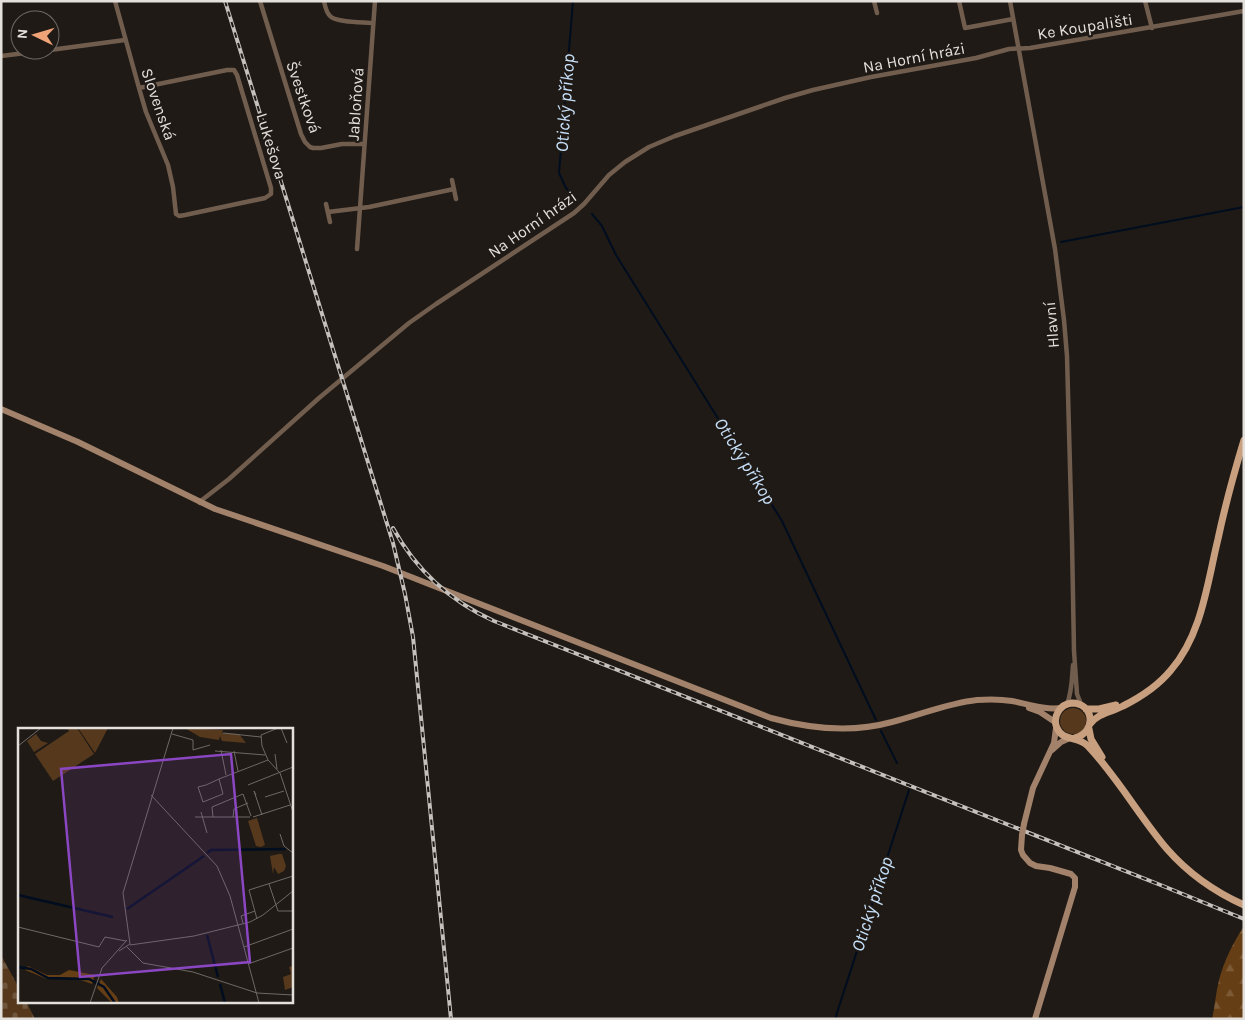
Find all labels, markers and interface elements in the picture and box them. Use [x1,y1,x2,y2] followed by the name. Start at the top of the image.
[10,10,60,60] north arrow
[1036,10,1134,43] street label: Ke Koupališti
[14,28,31,40] text: N
[861,38,967,77] street label: Na Horní hrázi
[551,53,579,153] water label: Otický příkop
[282,59,325,136] street label: Švestková
[137,66,180,143] street label: Slovenská
[343,67,368,141] street label: Jabloňová
[252,111,291,182] street label: Lukešova
[484,187,580,262] street label: Na Horní hrázi
[1040,301,1063,349] street label: Hlavní
[710,413,781,509] water label: Otický příkop
[18,728,292,1002] inset map
[846,853,898,954] water label: Otický příkop

